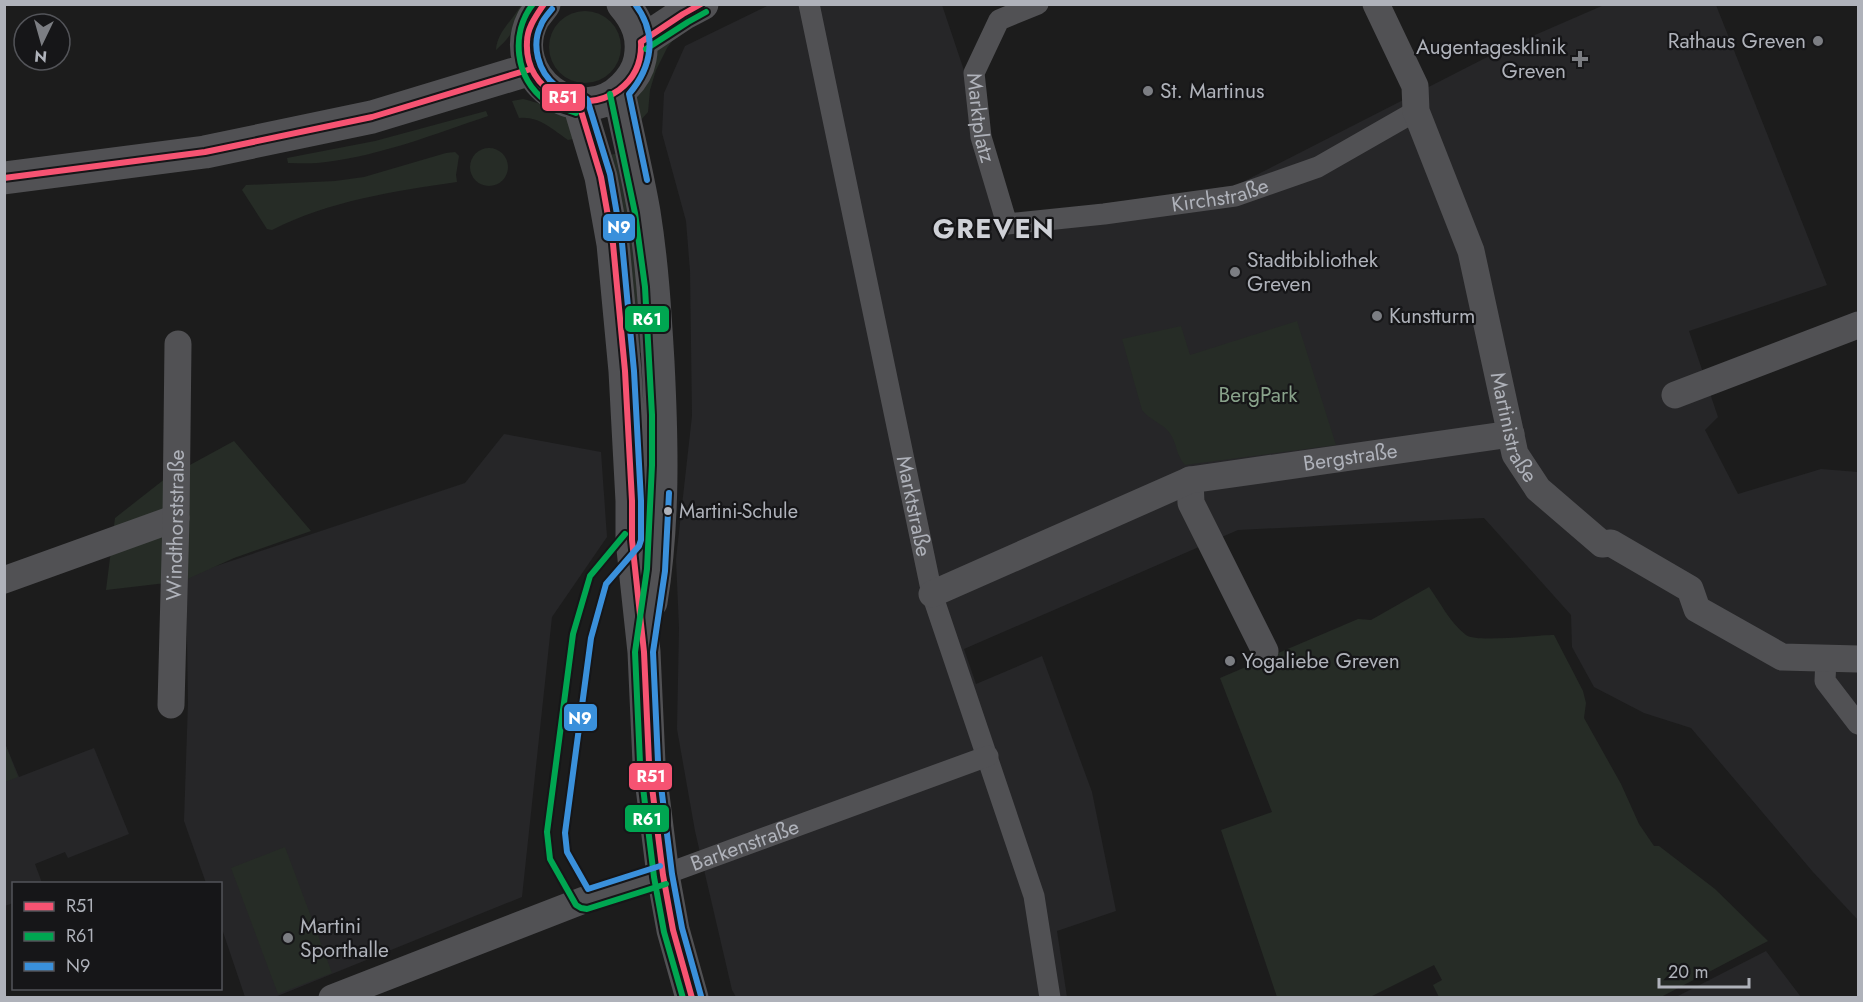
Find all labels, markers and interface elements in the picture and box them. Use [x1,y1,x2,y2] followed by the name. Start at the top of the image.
[12,12,72,72] north arrow
[1668,26,1806,56] place label: Rathaus Greven
[1416,32,1567,86] place label: Augentagesklinik Greven
[1811,34,1825,48] marker: Rathaus Greven
[33,44,48,68] text: N
[1571,50,1589,68] marker: Augentagesklinik Greven
[959,71,1003,167] street label: Marktplatz
[1160,76,1264,106] place label: St. Martinus
[541,83,586,112] line badge: R51
[1141,84,1155,98] marker: St. Martinus
[549,86,577,109] text: R51
[1169,170,1273,220] street label: Kirchstraße
[933,209,1055,248] district label: GREVEN
[602,213,636,242] line badge: N9
[607,216,631,239] text: N9
[1247,245,1379,299] place label: Stadtbibliothek Greven
[1228,265,1242,279] marker: Stadtbibliothek Greven
[1389,301,1475,331] place label: Kunstturm
[624,305,670,333] line badge: R61
[632,308,662,331] text: R61
[1370,309,1384,323] marker: Kunstturm
[1483,369,1545,489] street label: Martinistraße
[1219,380,1298,410] park label: BergPark
[1301,435,1400,479] street label: Bergstraße
[159,449,192,601] street label: Windthorststraße
[889,453,939,559] street label: Marktstraße
[679,497,798,526] place label: Martini-Schule
[662,505,674,517] marker: Martini-Schule
[1242,646,1400,676] place label: Yogaliebe Greven
[1223,654,1237,668] marker: Yogaliebe Greven
[563,703,598,732] line badge: N9
[568,707,592,730] text: N9
[628,762,673,791] line badge: R51
[637,765,665,788] text: R51
[624,804,670,833] line badge: R61
[632,808,662,831] text: R61
[686,811,803,879] street label: Barkenstraße
[12,882,222,990] legend
[66,893,94,919] text: R51
[300,911,389,965] place label: Martini Sporthalle
[66,923,95,949] text: R61
[281,931,295,945] marker: Martini Sporthalle
[1659,951,1749,989] scale bar
[66,953,90,979] text: N9
[1668,959,1708,985] text: 20 m

